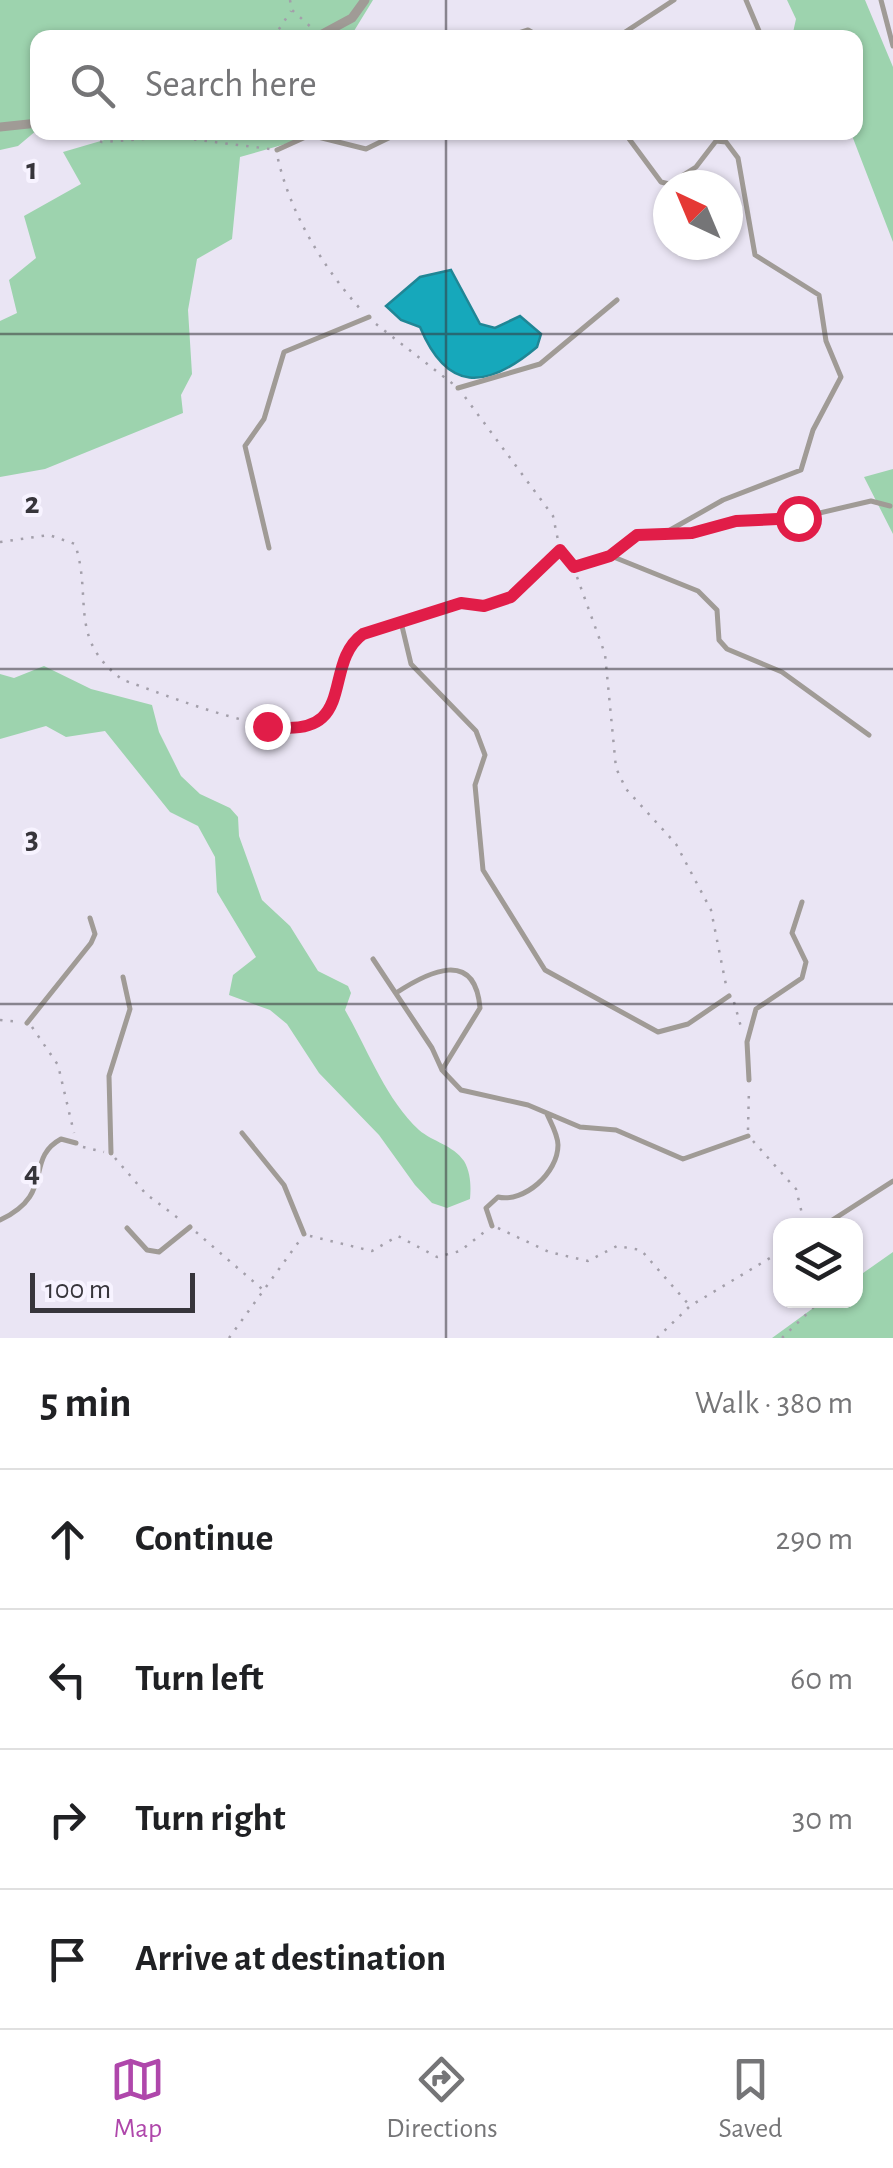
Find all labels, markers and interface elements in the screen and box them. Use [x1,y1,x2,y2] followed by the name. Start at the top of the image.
[30,30,863,140] search box
[65,58,120,113] icon: search
[145,66,317,104] text: Search here
[26,153,38,185] text: 1
[653,170,743,260] north arrow
[24,487,40,519] text: 2
[776,496,822,542] route start
[245,704,291,750] route end
[25,822,39,854] text: 3
[24,1156,40,1188] text: 4
[773,1218,863,1308] map controls
[773,1218,863,1308] button: layers
[30,1268,195,1312] scale bar
[45,1276,111,1304] text: 100 m
[40,1382,132,1424] text: 5 min
[695,1387,853,1419] text: Walk · 380 m
[40,1512,95,1567] icon: ahead
[135,1520,273,1558] text: Continue
[776,1523,853,1555] text: 290 m
[40,1652,95,1707] icon: left
[135,1660,263,1698] text: Turn left
[790,1663,853,1695] text: 60 m
[40,1792,95,1847] icon: right
[135,1800,285,1838] text: Turn right
[792,1803,853,1835] text: 30 m
[40,1932,95,1987] icon: arrive
[135,1940,446,1978] text: Arrive at destination
[110,2052,165,2146] tab: Map
[386,2052,498,2146] tab: Directions
[719,2052,783,2146] tab: Saved

